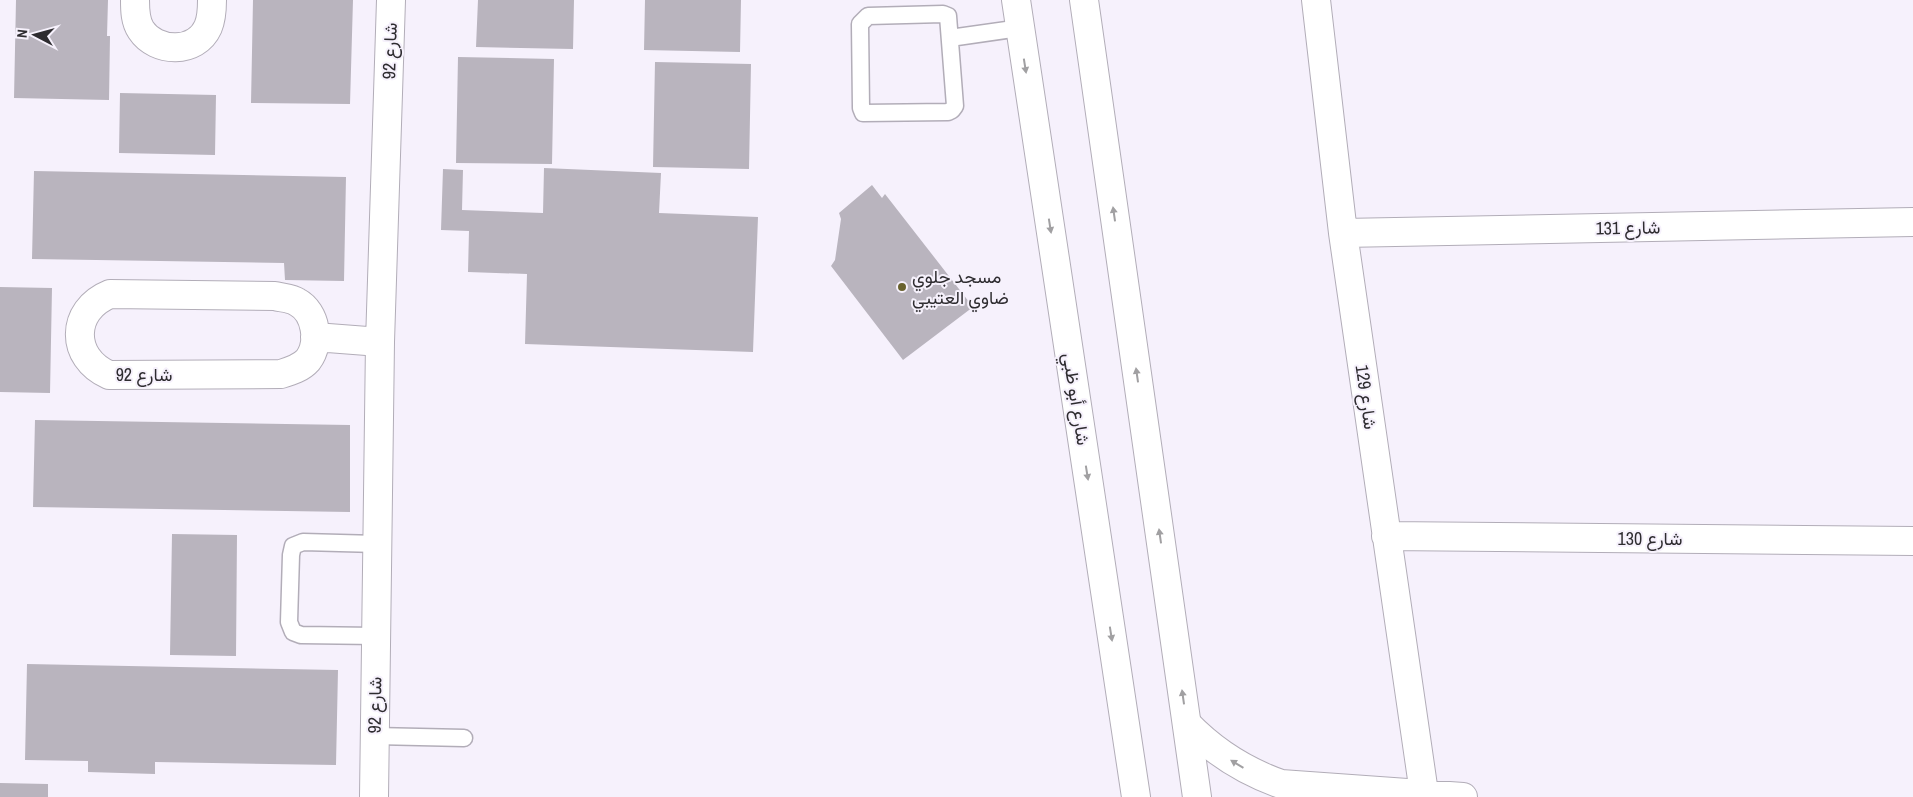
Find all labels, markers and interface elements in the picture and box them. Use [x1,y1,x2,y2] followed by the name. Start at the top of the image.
[10,10,60,60] north arrow
[376,22,403,80] street label: شارع 92
[13,29,31,39] text: N
[1022,58,1030,74] one-way arrow
[1110,206,1118,222] one-way arrow
[1595,214,1661,241] street label: شارع 131
[1046,219,1054,235] one-way arrow
[912,264,1009,313] place label: مسجد جلوي ضاوي العتيبي
[896,281,908,293] marker: مسجد جلوي ضاوي العتيبي
[1054,351,1096,447] street label: شارع أبو ظبي
[116,362,172,387] street label: شارع 92
[1350,363,1383,431] street label: شارع 129
[1133,367,1141,383] one-way arrow
[1083,466,1091,482] one-way arrow
[1618,526,1682,551] street label: شارع 130
[1156,528,1164,544] one-way arrow
[1108,626,1116,642] one-way arrow
[362,676,387,734] street label: شارع 92
[1179,688,1187,704] one-way arrow
[1230,760,1243,769] one-way arrow

